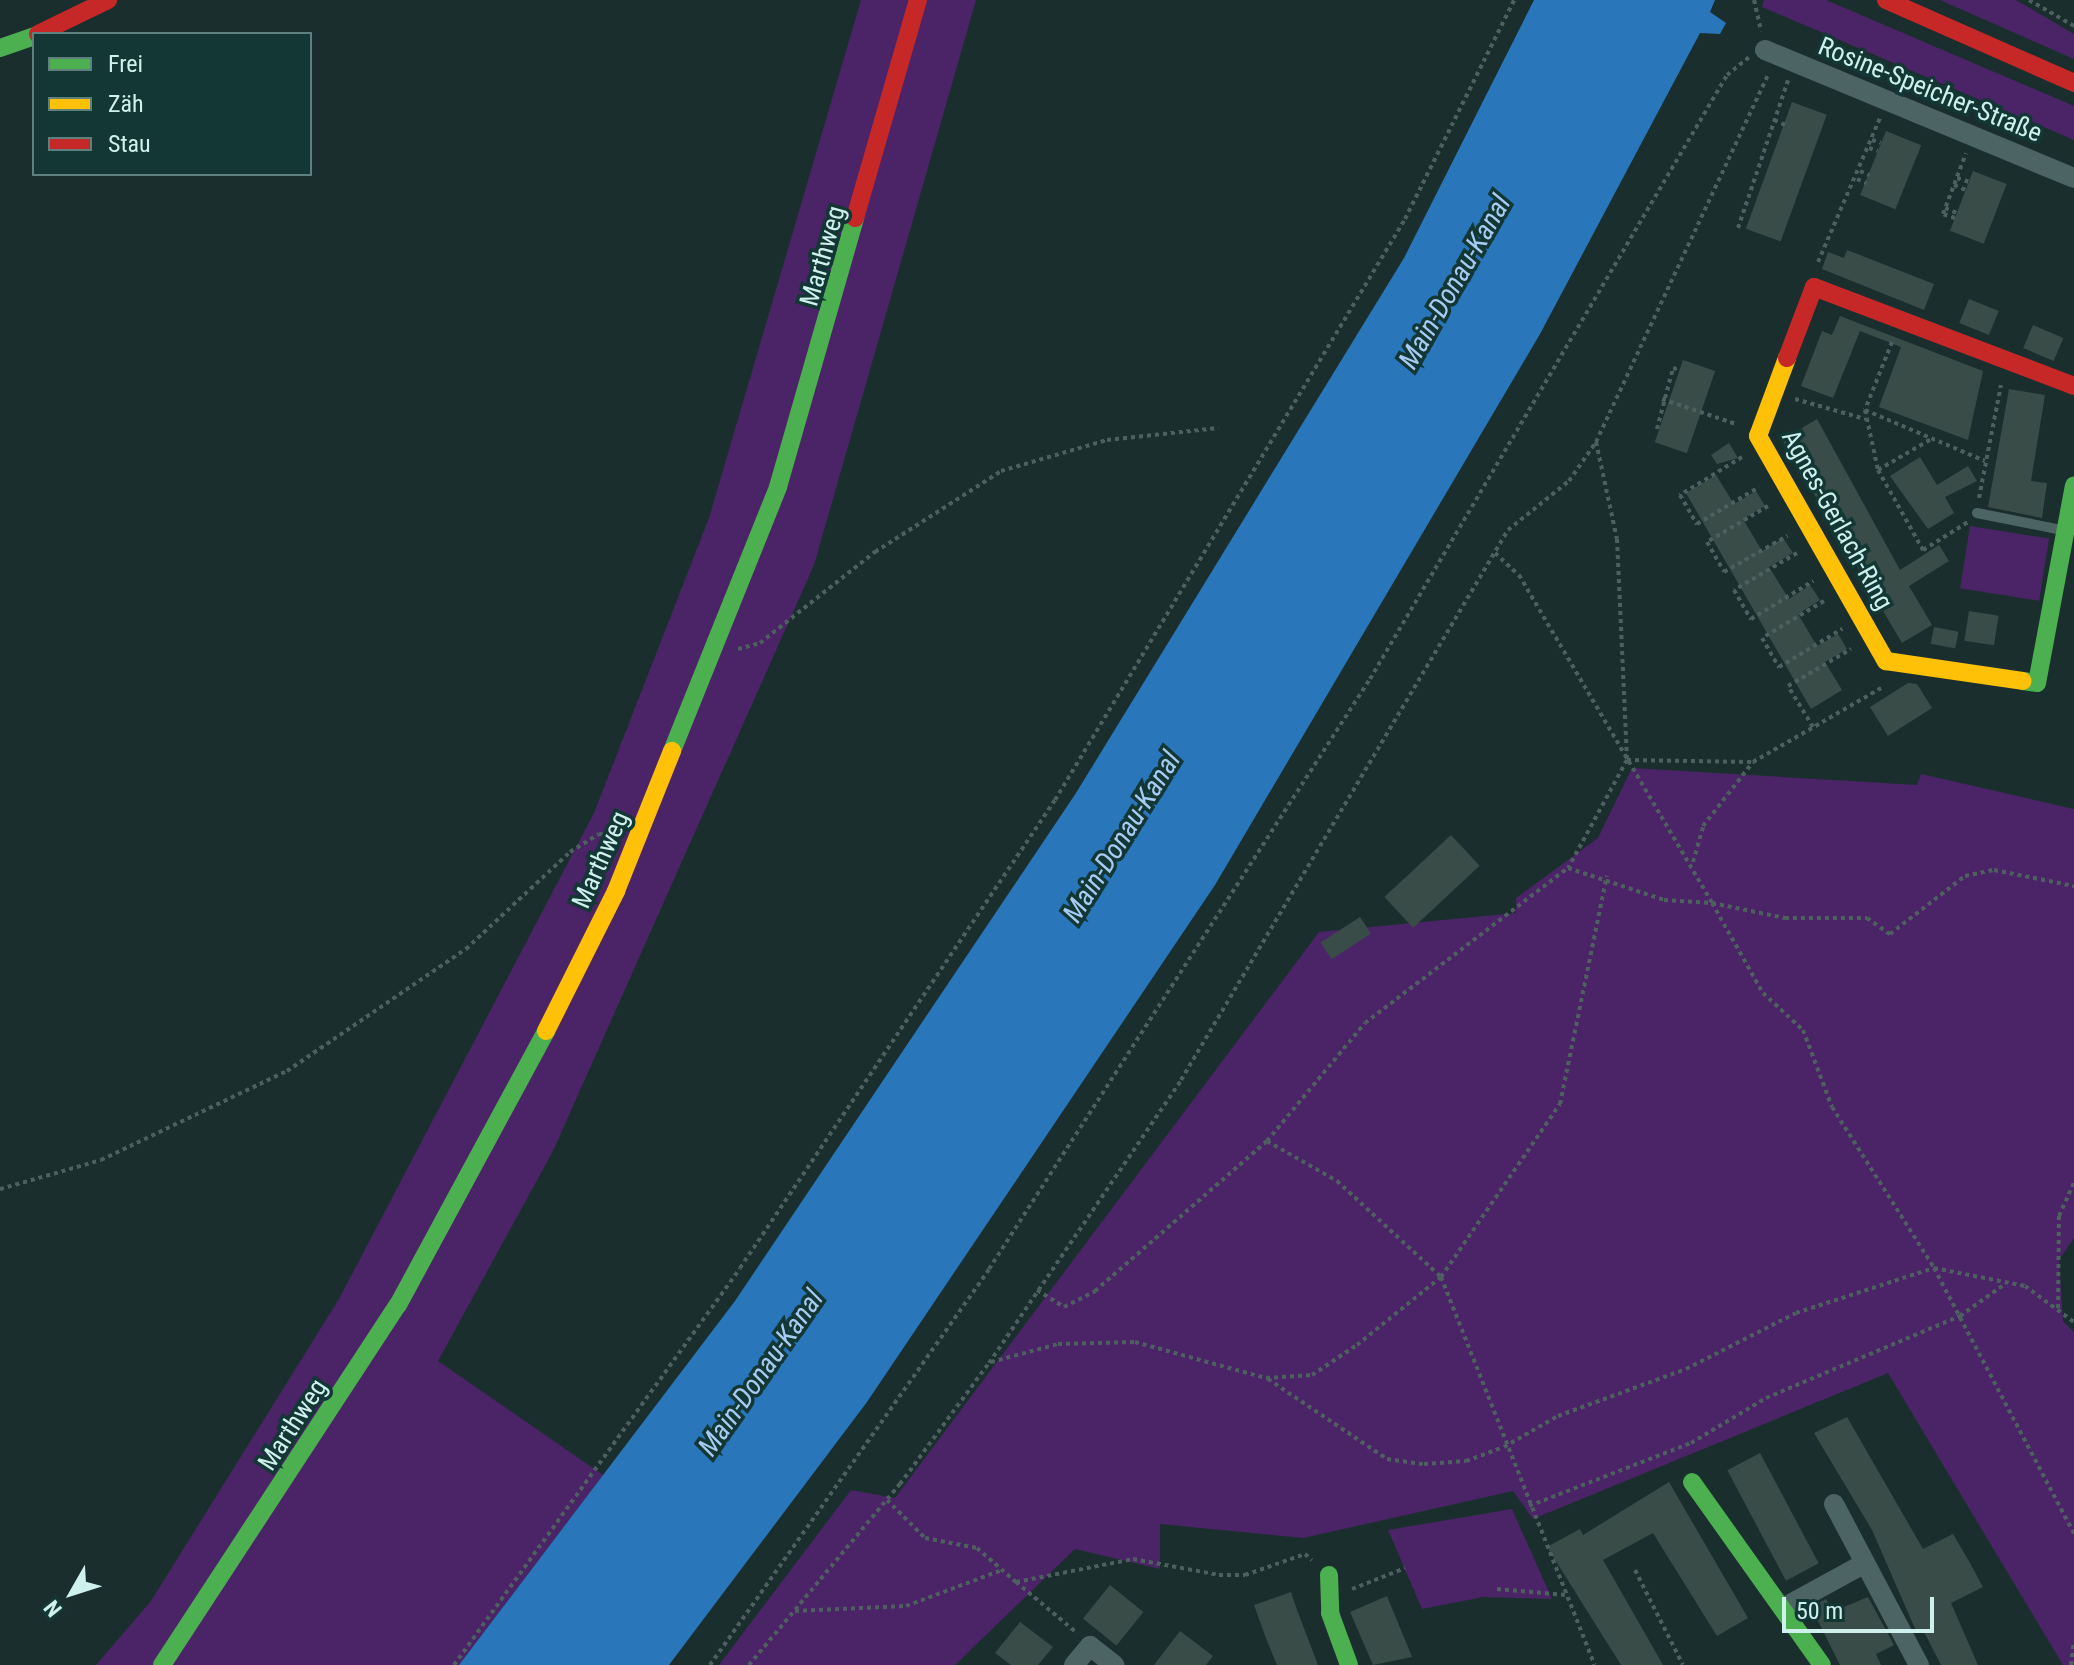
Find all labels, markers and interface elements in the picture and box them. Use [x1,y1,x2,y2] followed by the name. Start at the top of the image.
[1814,31,2046,149] street label: Rosine-Speicher-Straße
[32,32,312,176] legend
[108,50,143,78] text: Frei
[108,90,144,118] text: Zäh
[108,130,151,158] text: Stau
[1392,189,1518,375] water label: Main-Donau-Kanal
[794,202,852,310] street label: Marthweg
[1775,425,1899,615] street label: Agnes-Gerlach-Ring
[1056,745,1188,929] water label: Main-Donau-Kanal
[566,807,636,913] street label: Marthweg
[691,1283,831,1463] water label: Main-Donau-Kanal
[252,1373,334,1477] street label: Marthweg
[32,1553,112,1633] north arrow
[1786,1581,1938,1631] scale bar
[39,1595,67,1622] text: N
[1796,1597,1843,1625] text: 50 m

